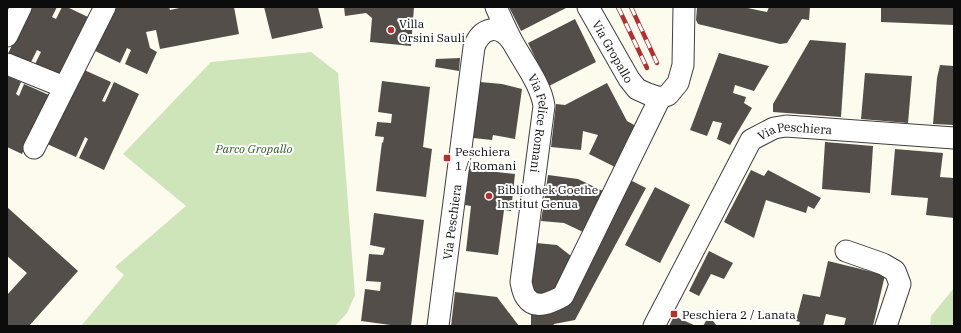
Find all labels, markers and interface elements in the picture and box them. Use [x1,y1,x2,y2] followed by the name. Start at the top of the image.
[399,16,465,45] place label: Villa Orsini Sauli
[589,17,637,85] street label: Via Gropallo
[386,25,396,35] marker: Villa Orsini Sauli
[525,71,552,174] street label: Via Felice Romani
[755,118,833,143] street label: Via Peschiera
[215,141,292,156] park label: Parco Gropallo
[455,144,516,173] place label: Peschiera 1 / Romani
[442,153,452,163] marker: Peschiera 1 / Romani
[497,182,598,211] place label: Bibliothek Goethe Institut Genua
[439,183,464,261] street label: Via Peschiera
[484,191,494,201] marker: Bibliothek Goethe Institut Genua
[682,307,796,322] place label: Peschiera 2 / Lanata
[669,309,679,319] marker: Peschiera 2 / Lanata

